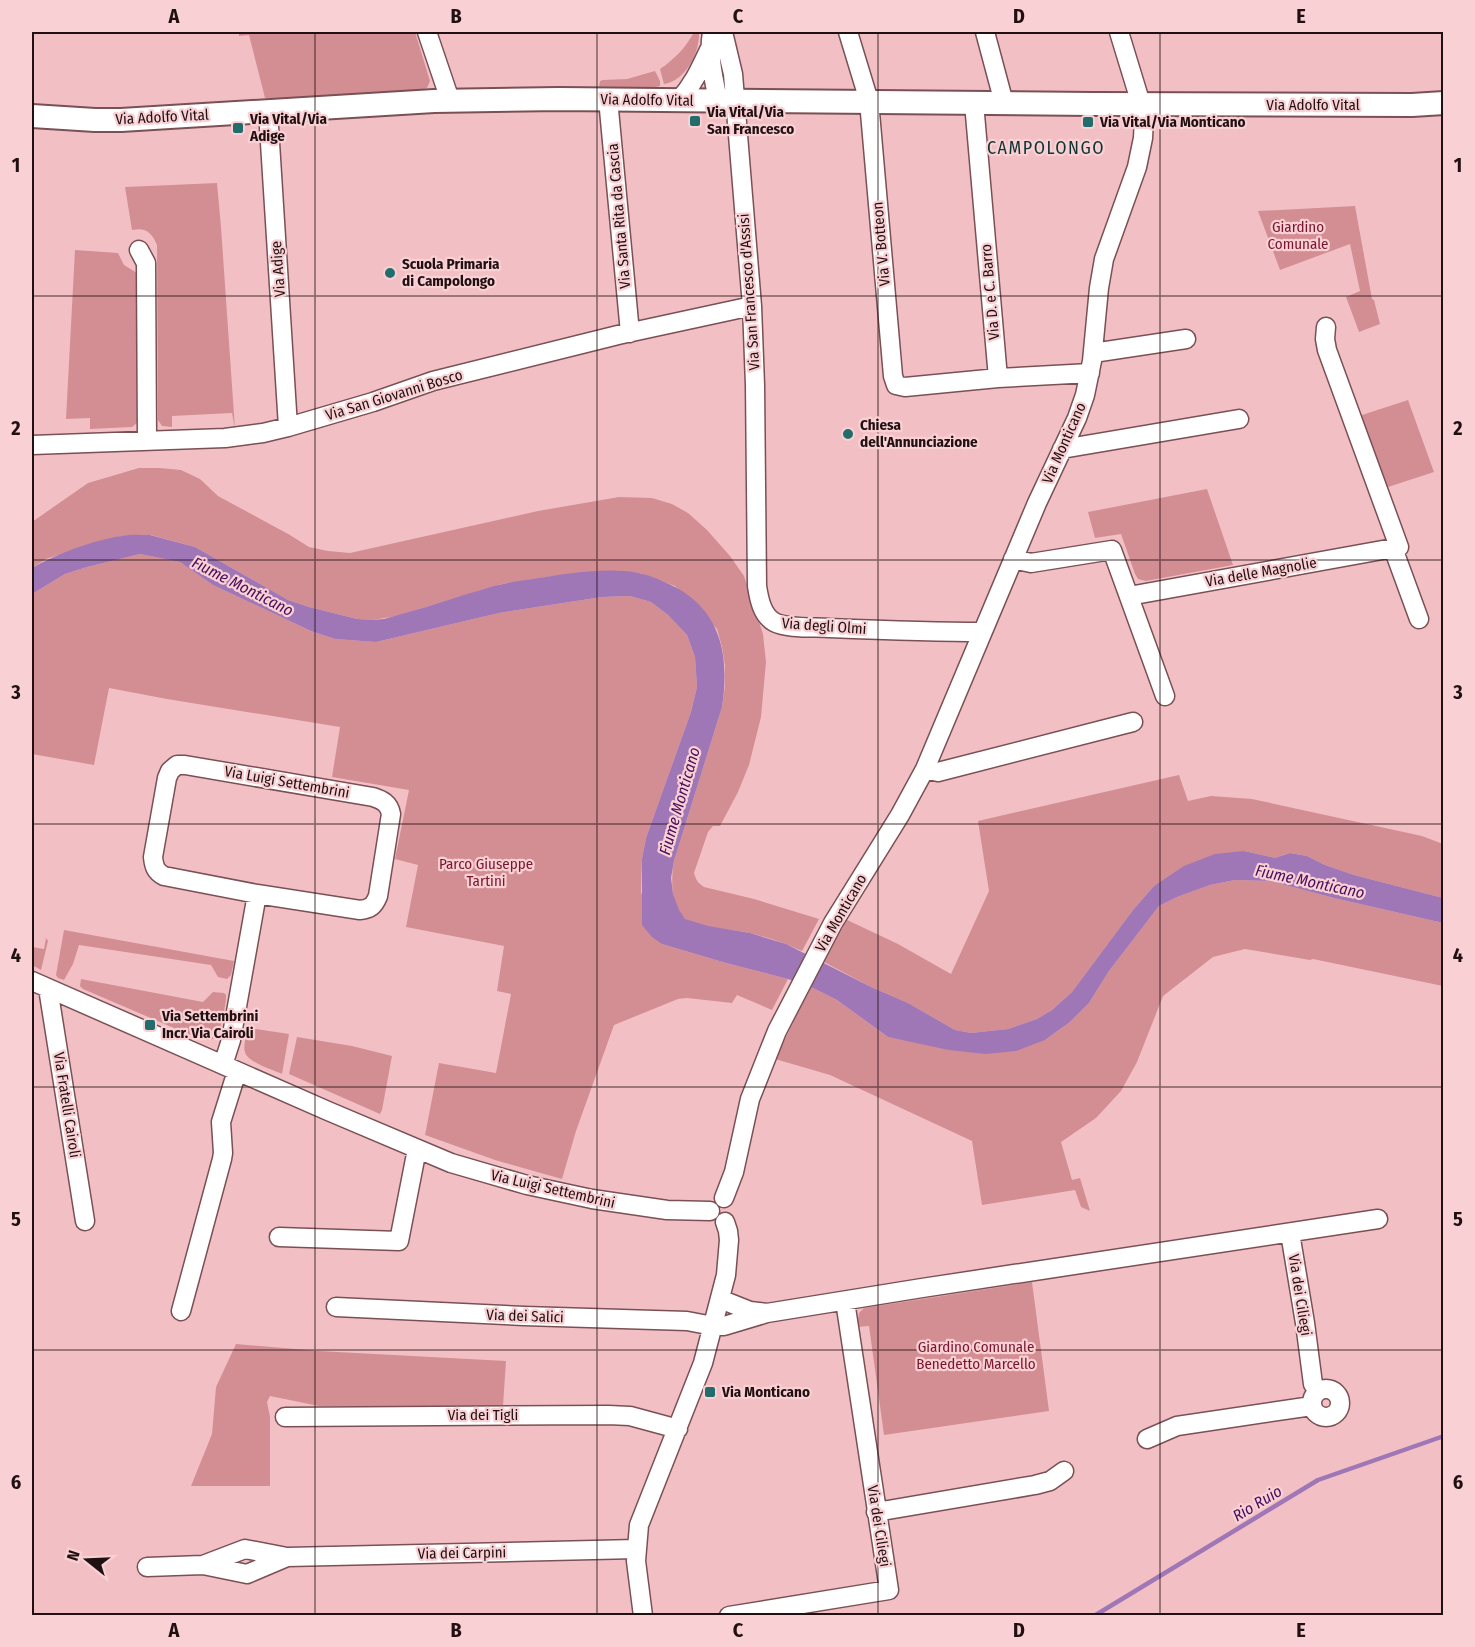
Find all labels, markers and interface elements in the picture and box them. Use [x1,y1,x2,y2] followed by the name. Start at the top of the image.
[168,4,181,28] text: A
[450,4,462,28] text: B
[733,4,744,28] text: C
[1013,4,1025,28] text: D
[1296,4,1306,28] text: E
[600,90,694,110] street label: Via Adolfo Vital
[1266,96,1360,114] street label: Via Adolfo Vital
[706,103,794,138] place label: Via Vital/Via San Francesco
[115,106,209,128] street label: Via Adolfo Vital
[249,110,327,145] place label: Via Vital/Via Adige
[1099,113,1246,131] place label: Via Vital/Via Monticano
[688,114,702,128] marker: Via Vital/Via San Francesco
[1081,115,1095,129] marker: Via Vital/Via Monticano
[231,121,245,135] marker: Via Vital/Via Adige
[987,137,1105,159] district label: CAMPOLONGO
[604,143,634,289] street label: Via Santa Rita da Cascia
[12,153,20,177] text: 1
[1454,153,1462,177] text: 1
[868,201,894,287] street label: Via V. Botteon
[735,213,763,371] street label: Via San Francesco d'Assisi
[1268,218,1329,253] park label: Giardino Comunale
[267,240,289,298] street label: Via Adige
[977,243,1003,341] street label: Via D. e C. Barro
[402,255,500,290] place label: Scuola Primaria di Campolongo
[383,266,397,280] marker: Scuola Primaria di Campolongo
[323,366,465,424] street label: Via San Giovanni Bosco
[1038,400,1090,486] street label: Via Monticano
[10,416,21,440] text: 2
[860,416,978,451] place label: Chiesa dell'Annunciazione
[1452,416,1463,440] text: 2
[841,427,855,441] marker: Chiesa dell'Annunciazione
[189,553,297,620] water label: Fiume Monticano
[1204,553,1318,591] street label: Via delle Magnolie
[781,614,867,638] street label: Via degli Olmi
[10,680,21,704] text: 3
[1452,680,1463,704] text: 3
[655,745,704,857] water label: Fiume Monticano
[223,762,351,802] street label: Via Luigi Settembrini
[439,855,533,890] park label: Parco Giuseppe Tartini
[1254,861,1366,902] water label: Fiume Monticano
[811,871,871,955] street label: Via Monticano
[11,943,21,967] text: 4
[1453,943,1463,967] text: 4
[161,1007,258,1042] place label: Via Settembrini Incr. Via Cairoli
[143,1018,157,1032] marker: Via Settembrini Incr. Via Cairoli
[50,1051,84,1159] street label: Via Fratelli Cairoli
[489,1166,617,1212] street label: Via Luigi Settembrini
[11,1207,21,1231] text: 5
[1453,1207,1463,1231] text: 5
[1285,1253,1315,1337] street label: Via dei Ciliegi
[486,1306,564,1326] street label: Via dei Salici
[916,1338,1036,1373] park label: Giardino Comunale Benedetto Marcello
[721,1383,810,1401] place label: Via Monticano
[703,1385,717,1399] marker: Via Monticano
[448,1406,518,1424] street label: Via dei Tigli
[11,1470,21,1494] text: 6
[1453,1470,1463,1494] text: 6
[1229,1481,1285,1526] water label: Rio Ruio
[864,1484,894,1568] street label: Via dei Ciliegi
[57,1530,117,1590] north arrow
[418,1543,506,1563] street label: Via dei Carpini
[63,1548,84,1563] text: N
[168,1618,181,1642] text: A
[450,1618,462,1642] text: B
[733,1618,744,1642] text: C
[1013,1618,1025,1642] text: D
[1296,1618,1306,1642] text: E

